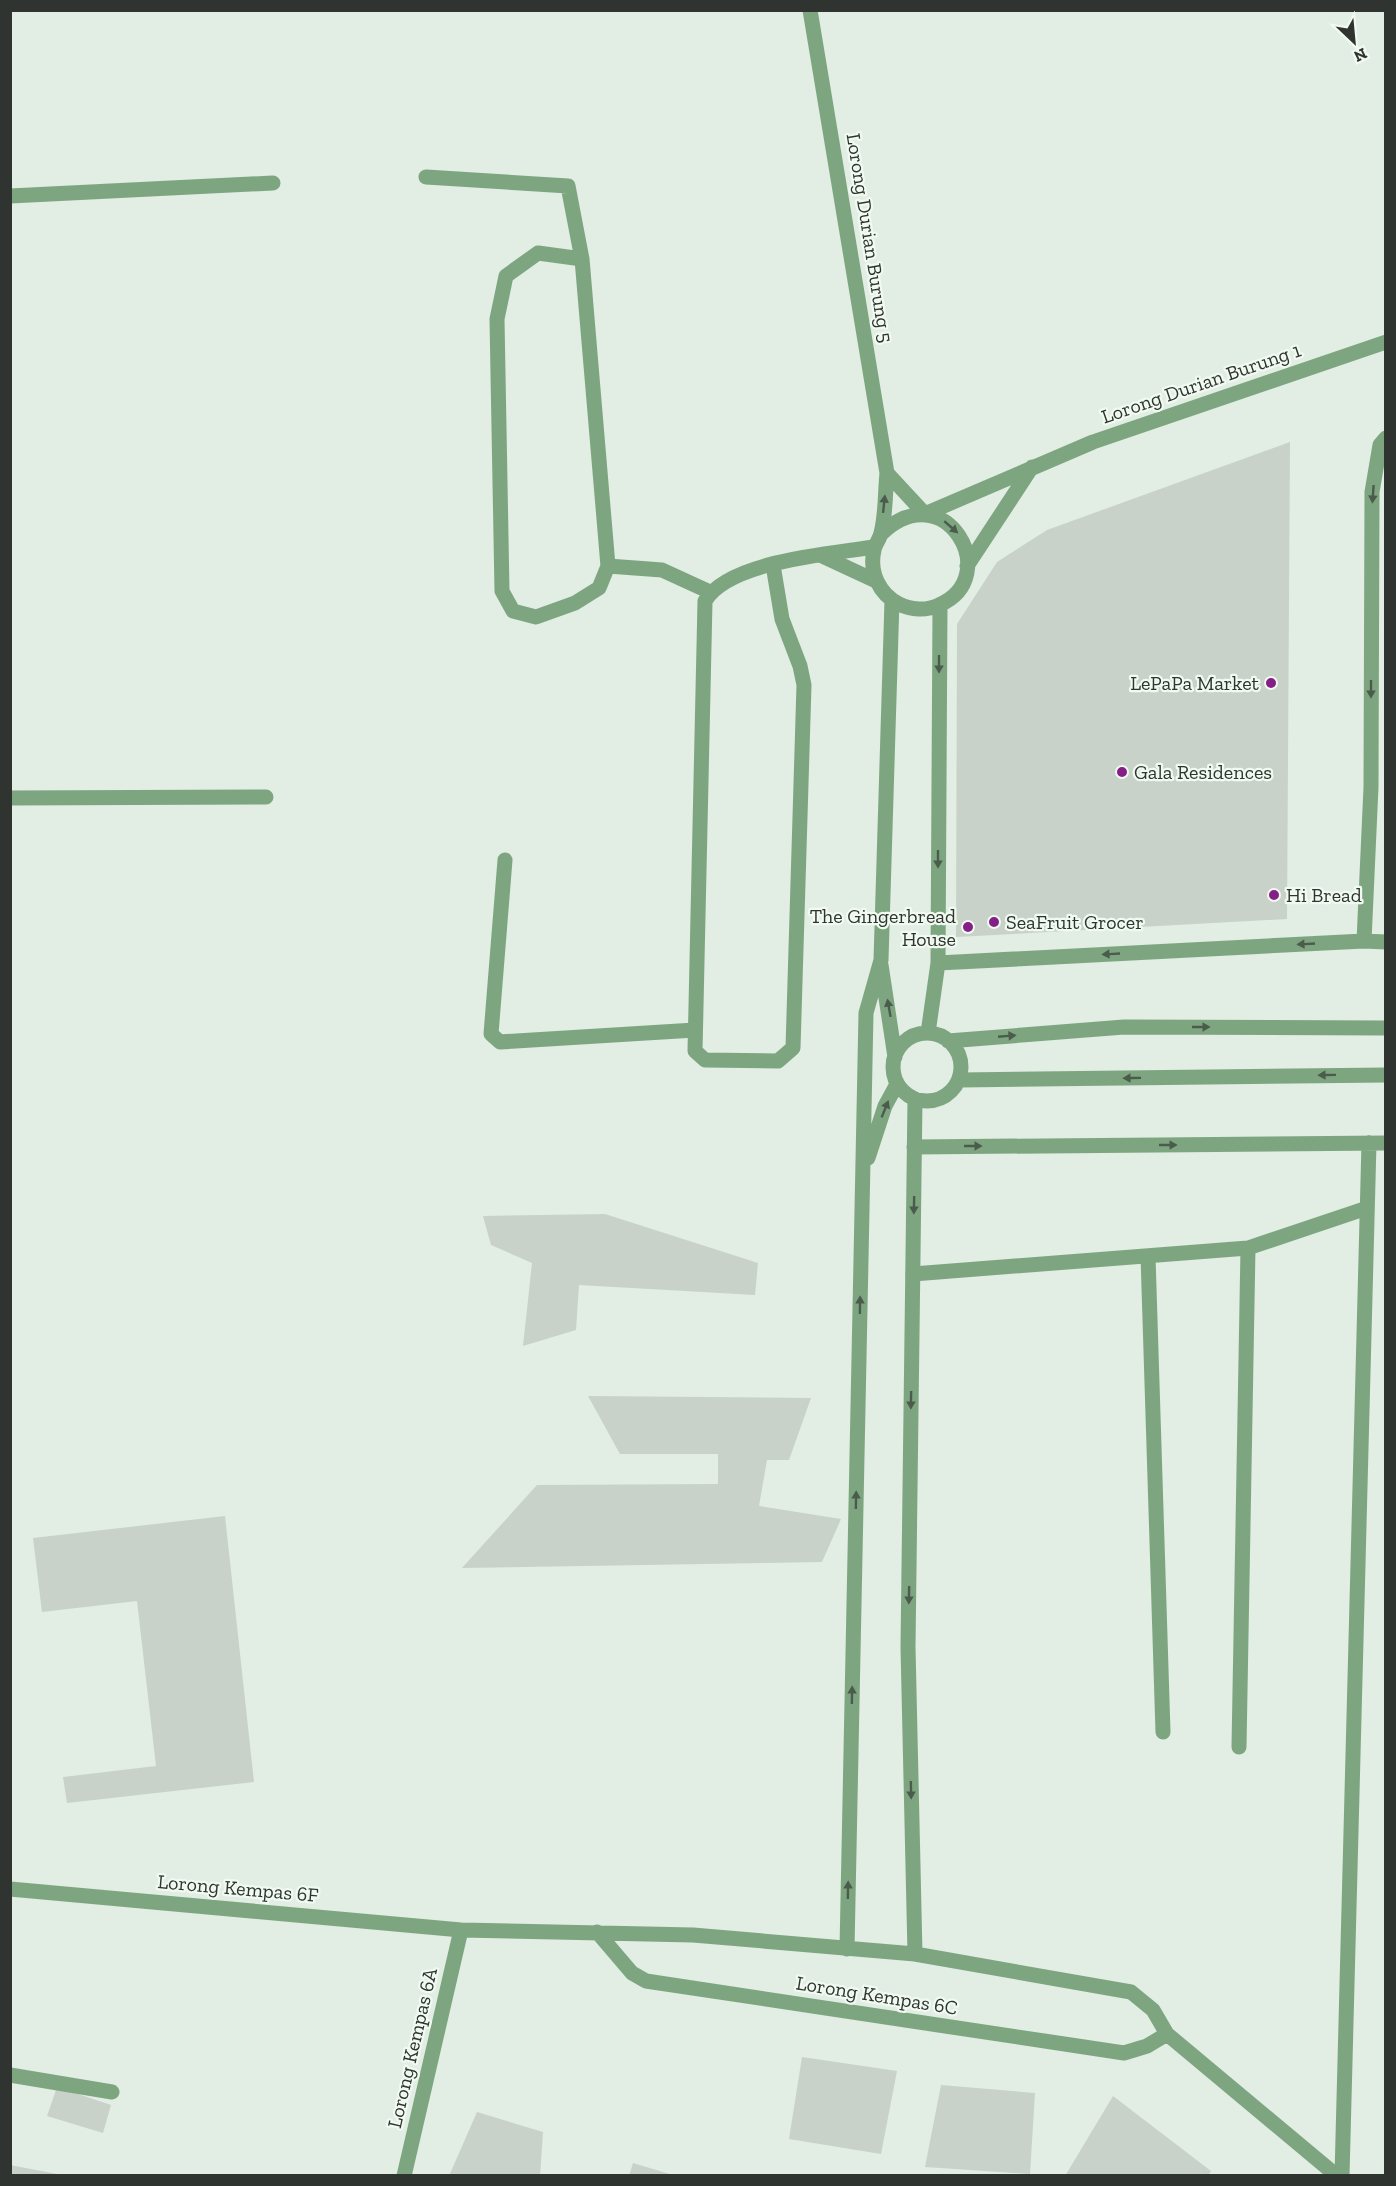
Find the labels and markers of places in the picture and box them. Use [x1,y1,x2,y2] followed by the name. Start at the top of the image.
[1130,671,1260,695] place label: LePaPa Market
[1264,676,1278,690] marker: LePaPa Market
[1134,760,1272,784] place label: Gala Residences
[1115,765,1129,779] marker: Gala Residences
[1286,883,1362,907] place label: Hi Bread
[1267,888,1281,902] marker: Hi Bread
[810,904,956,951] place label: The Gingerbread House
[1006,910,1144,934] place label: SeaFruit Grocer
[987,915,1001,929] marker: SeaFruit Grocer
[961,920,975,934] marker: The Gingerbread House

